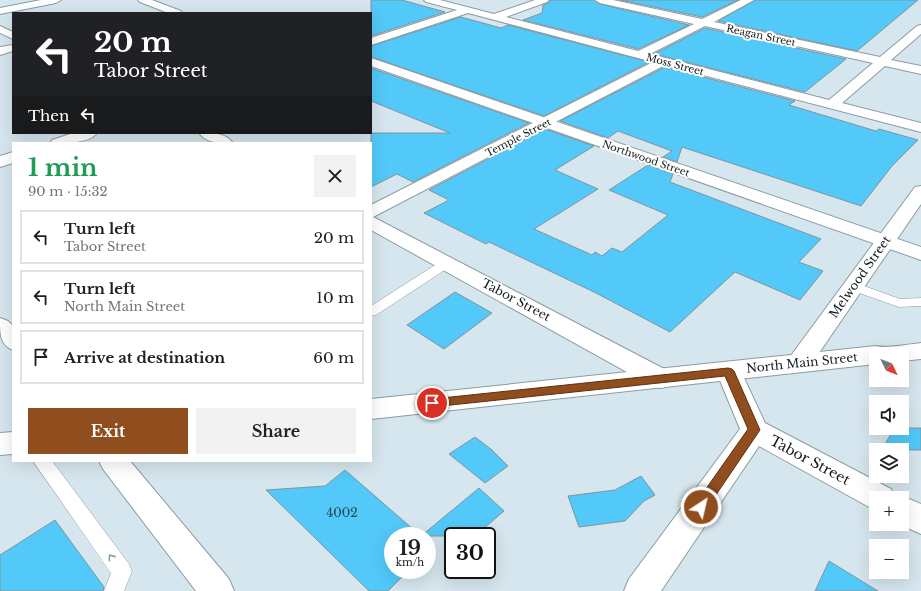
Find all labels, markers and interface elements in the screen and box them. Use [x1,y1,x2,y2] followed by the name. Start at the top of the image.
[725,22,797,49] street label: Reagan Street
[94,25,172,60] text: 20 m
[28,28,80,80] icon: left
[645,51,705,78] street label: Moss Street
[94,60,208,82] text: Tabor Street
[77,104,99,126] icon: left
[28,106,69,125] text: Then
[483,115,554,160] street label: Temple Street
[600,137,691,180] street label: Northwood Street
[28,153,98,182] text: 1 min
[314,155,356,197] button: close
[28,183,107,200] text: 90 m · 15:32
[64,219,135,238] text: Turn left
[30,226,52,248] icon: left
[314,228,354,247] text: 20 m
[826,232,894,321] street label: Melwood Street
[64,238,146,255] text: Tabor Street
[479,275,554,324] street label: Tabor Street
[64,279,135,298] text: Turn left
[30,286,52,308] icon: left
[316,288,354,307] text: 10 m
[64,298,185,315] text: North Main Street
[30,346,52,368] icon: arrive
[869,347,909,387] north arrow
[869,347,909,579] map controls
[64,348,225,367] text: Arrive at destination
[313,348,354,367] text: 60 m
[746,349,859,376] street label: North Main Street
[415,386,449,420] pin
[421,392,443,414] icon: arrive
[869,395,909,435] button: sound
[28,408,188,454] button: Exit
[196,408,356,454] button: Share
[767,431,854,489] street label: Tabor Street
[869,443,909,483] button: layers
[680,486,722,528] position arrow
[869,491,909,531] button: +
[326,505,358,520] house number: 4002
[444,527,496,579] speed limit sign: 30
[399,536,421,560] text: 19
[869,539,909,579] button: −
[108,554,116,561] one-way arrow
[396,556,424,569] text: km/h

